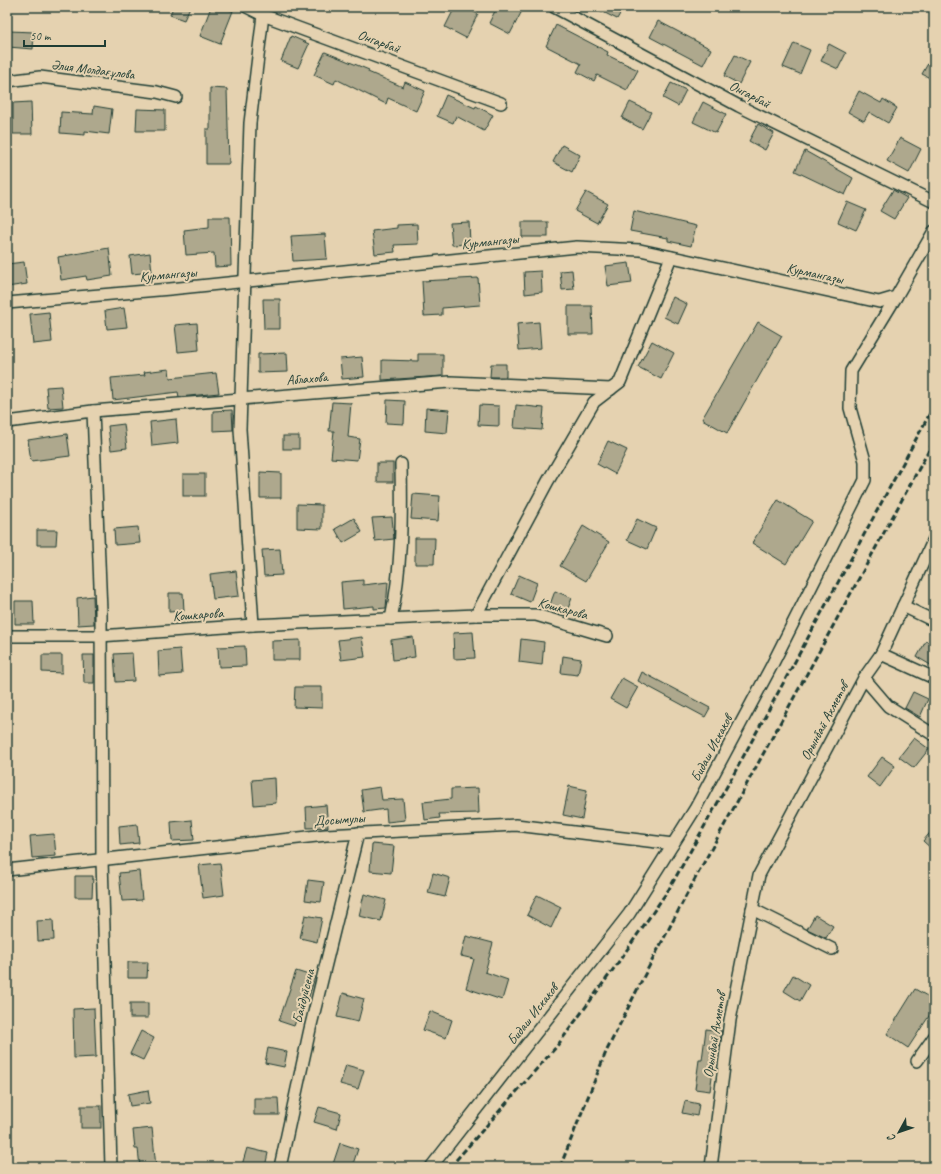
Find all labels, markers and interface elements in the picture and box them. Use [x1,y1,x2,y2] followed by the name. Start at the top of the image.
[24,22,105,48] scale bar
[355,26,403,57] street label: Онгарбай
[30,28,52,44] text: 50 m
[50,56,137,83] street label: Әлия Молдағұлова
[726,77,774,112] street label: Онгарбай
[461,230,521,253] street label: Курмангазы
[785,259,846,288] street label: Курмангазы
[139,263,199,285] street label: Курмангазы
[286,368,330,389] street label: Аблахова
[536,594,590,623] street label: Кошкарова
[172,604,225,625] street label: Кошкарова
[797,676,854,763] street label: Орынбай Ахметов
[687,710,737,784] street label: Бидаш Искаков
[313,809,367,830] street label: Досымулы
[289,966,319,1025] street label: Байдуйсена
[503,978,563,1048] street label: Бидаш Искаков
[699,988,730,1079] street label: Орынбай Ахметов
[879,1112,919,1152] north arrow
[883,1131,898,1145] text: С

